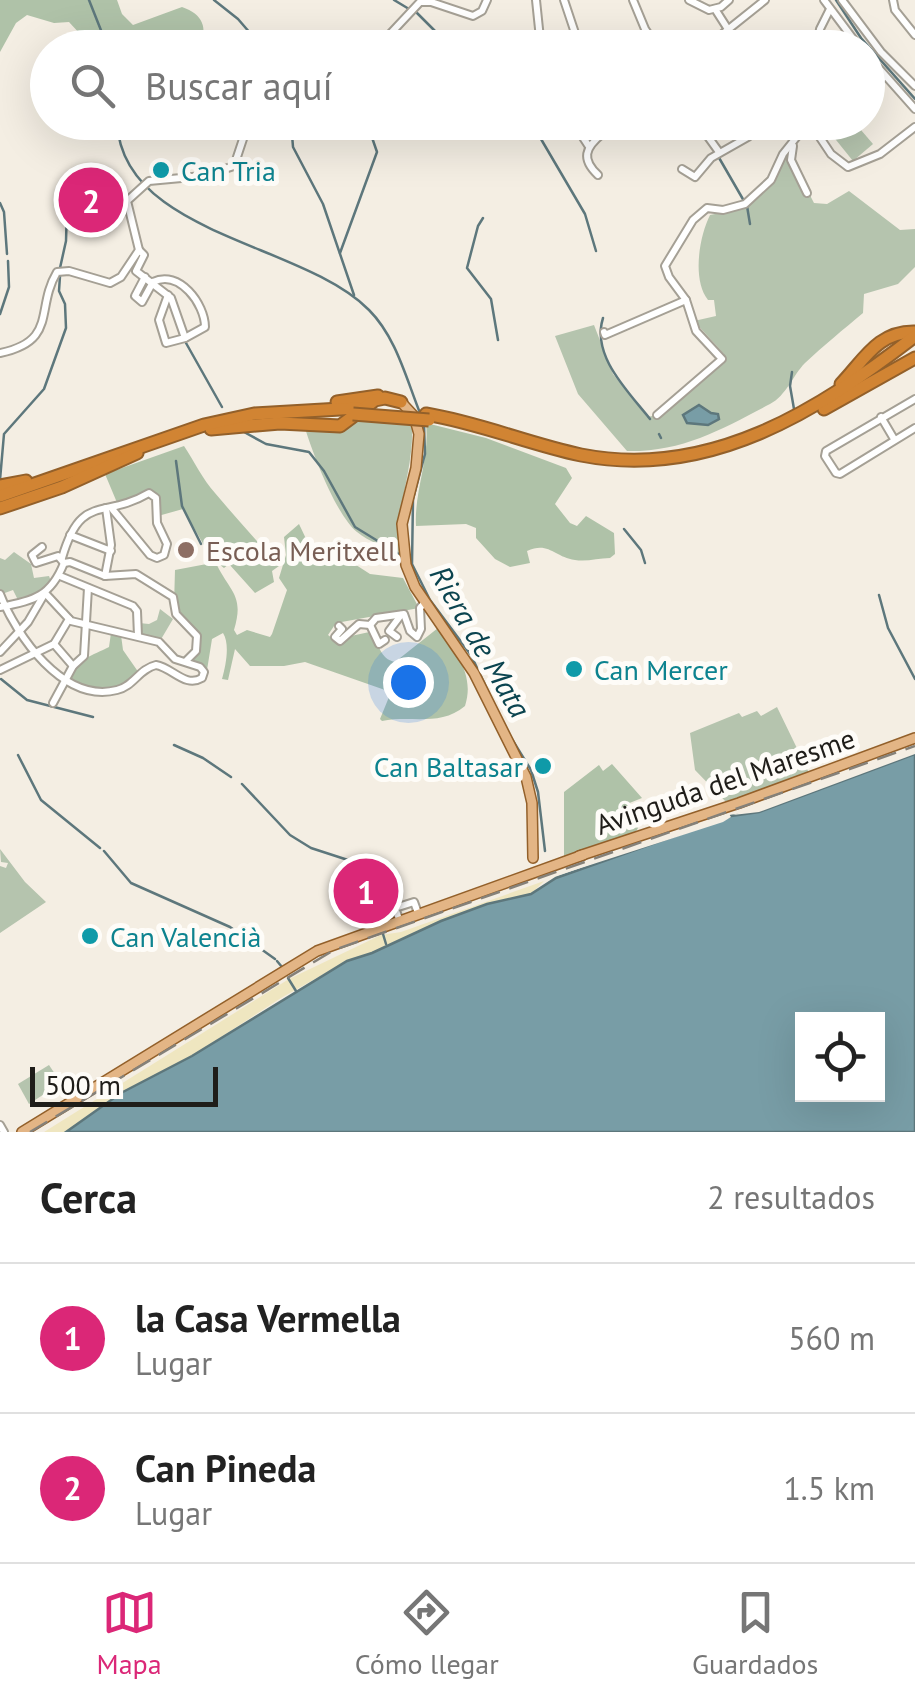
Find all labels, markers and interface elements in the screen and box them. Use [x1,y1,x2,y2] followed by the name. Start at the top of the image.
[30,30,885,140] search box
[65,58,120,113] icon: search
[145,61,333,110] text: Buscar aquí
[181,152,276,189] place label: Can Tria
[150,159,172,181] marker: Can Tria
[58,162,124,238] pin: 2
[206,532,396,569] place label: Escola Meritxell
[175,539,197,561] marker: Escola Meritxell
[422,558,540,724] water label: Riera de Mata
[594,651,728,688] place label: Can Mercer
[383,657,434,708] your location
[563,658,585,680] marker: Can Mercer
[591,719,859,843] street label: Avinguda del Maresme
[374,748,523,785] place label: Can Baltasar
[532,755,554,777] marker: Can Baltasar
[334,854,398,928] pin: 1
[110,918,261,955] place label: Can Valencià
[79,925,101,947] marker: Can Valencià
[795,1012,885,1102] map controls
[795,1012,885,1102] button: locate
[30,1062,218,1106] scale bar
[45,1066,121,1103] text: 500 m
[40,1170,137,1225] text: Cerca
[707,1176,875,1218] text: 2 resultados
[135,1293,401,1342] text: la Casa Vermella
[63,1317,82,1359] text: 1
[788,1317,875,1359] text: 560 m
[135,1342,212,1384] text: Lugar
[135,1443,316,1492] text: Can Pineda
[63,1467,82,1509] text: 2
[783,1467,875,1509] text: 1.5 km
[135,1492,212,1534] text: Lugar
[97,1585,162,1682] tab: Mapa
[355,1585,499,1682] tab: Cómo llegar
[692,1585,818,1682] tab: Guardados

